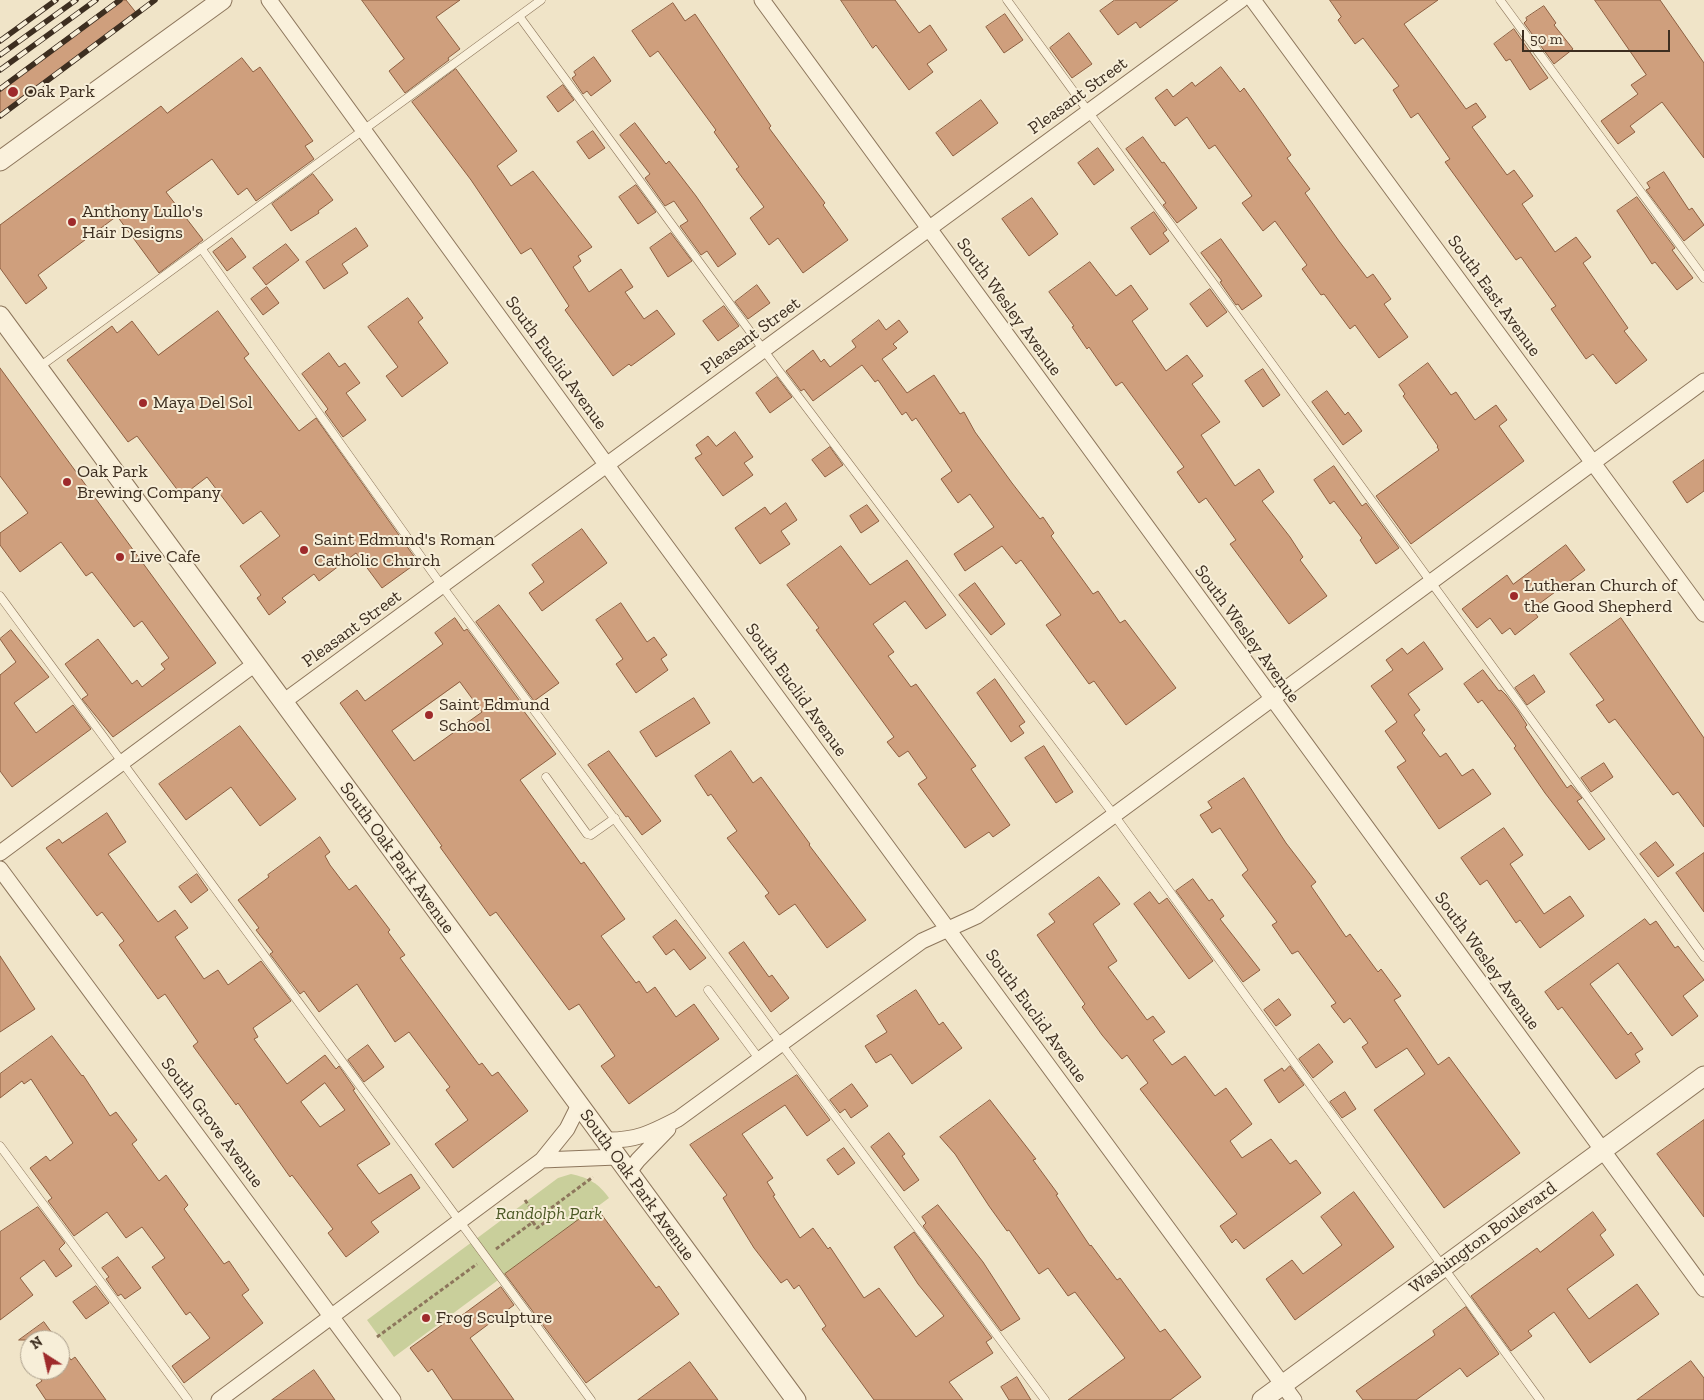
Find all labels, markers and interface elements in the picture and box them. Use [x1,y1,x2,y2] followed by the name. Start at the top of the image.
[1524,20,1672,52] scale bar
[1530,30,1563,48] text: 50 m
[1024,53,1132,139] street label: Pleasant Street
[24,81,95,103] place label: Oak Park
[6,85,20,99] marker: Oak Park
[82,201,203,243] place label: Anthony Lullo's Hair Designs
[66,216,78,228] marker: Anthony Lullo's Hair Designs
[1443,231,1545,361] street label: South East Avenue
[952,234,1066,380] street label: South Wesley Avenue
[500,292,612,434] street label: South Euclid Avenue
[697,293,805,379] street label: Pleasant Street
[153,392,253,414] place label: Maya Del Sol
[137,397,149,409] marker: Maya Del Sol
[77,461,221,504] place label: Oak Park Brewing Company
[61,476,73,488] marker: Oak Park Brewing Company
[314,529,495,572] place label: Saint Edmund's Roman Catholic Church
[298,544,310,556] marker: Saint Edmund's Roman Catholic Church
[130,546,200,568] place label: Live Cafe
[114,551,126,563] marker: Live Cafe
[1190,561,1304,707] street label: South Wesley Avenue
[1524,575,1676,618] place label: Lutheran Church of the Good Shepherd
[298,586,406,672] street label: Pleasant Street
[1508,590,1520,602] marker: Lutheran Church of the Good Shepherd
[740,619,852,761] street label: South Euclid Avenue
[439,694,550,736] place label: Saint Edmund School
[423,709,435,721] marker: Saint Edmund School
[335,778,459,938] street label: South Oak Park Avenue
[1430,888,1544,1034] street label: South Wesley Avenue
[980,945,1092,1087] street label: South Euclid Avenue
[156,1054,268,1192] street label: South Grove Avenue
[575,1105,699,1265] street label: South Oak Park Avenue
[1405,1177,1561,1299] street label: Washington Boulevard
[496,1203,602,1225] park label: Randolph Park
[436,1307,552,1329] place label: Frog Sculpture
[420,1312,432,1324] marker: Frog Sculpture
[20,1330,70,1380] north arrow
[27,1333,46,1353] text: N

